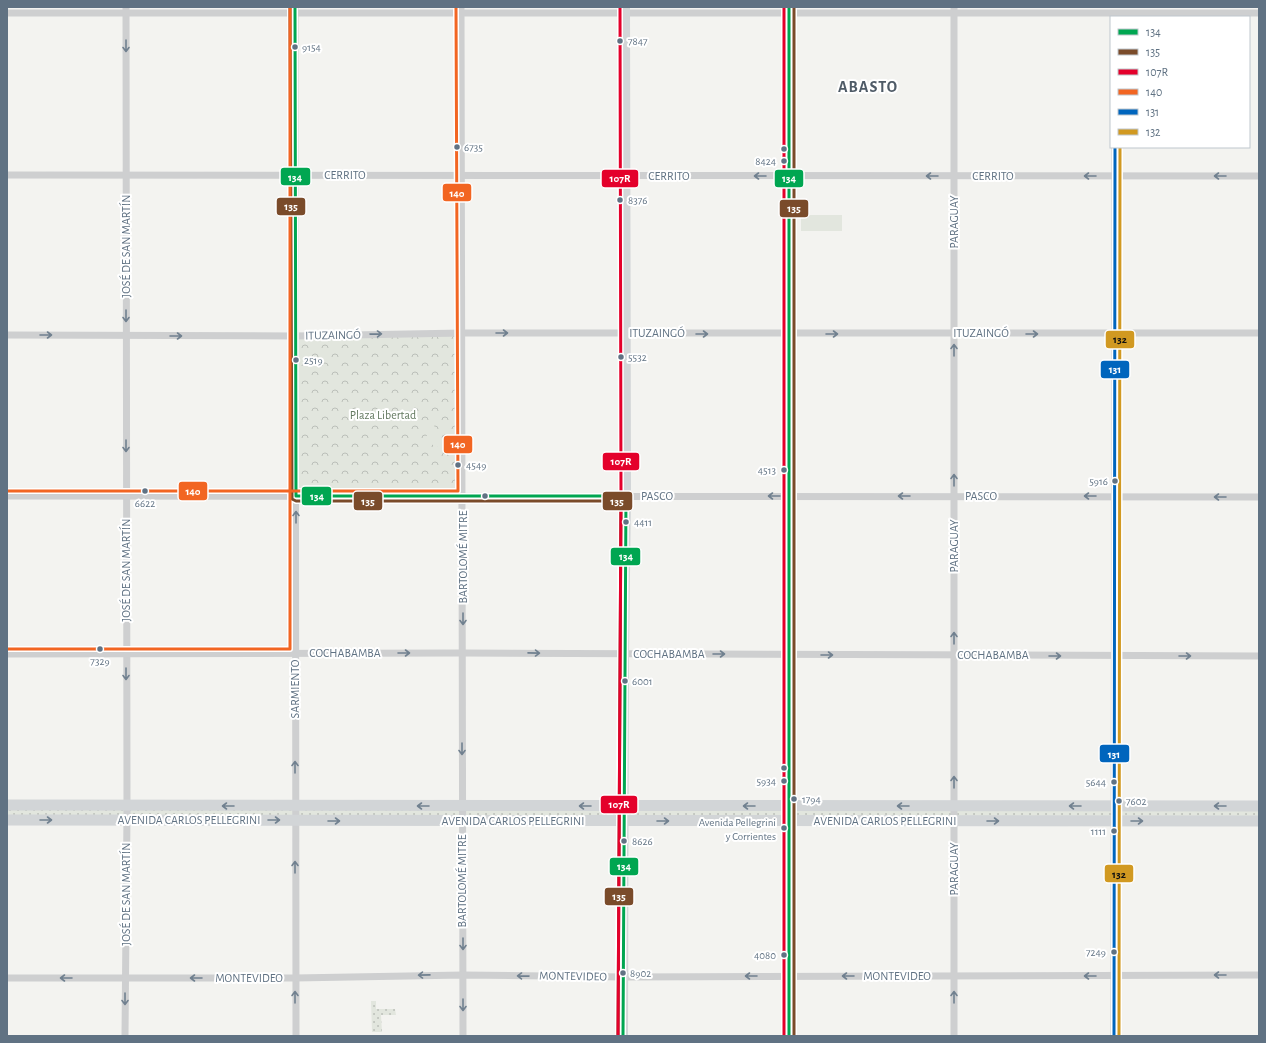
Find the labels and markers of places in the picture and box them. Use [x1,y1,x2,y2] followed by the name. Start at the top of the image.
[615,36,625,46] marker: 7847
[628,36,648,47] place label: 7847
[290,42,300,52] marker: 9154
[302,42,321,53] place label: 9154
[452,142,462,152] marker: 6735
[464,142,483,153] place label: 6735
[779,144,789,154] unlabelled marker
[755,156,776,167] place label: 8424
[779,156,789,166] marker: 8424
[615,195,625,205] marker: 8376
[628,195,648,206] place label: 8376
[616,352,626,362] marker: 5532
[628,352,647,363] place label: 5532
[291,355,301,365] marker: 2519
[304,355,323,366] place label: 2519
[453,460,463,470] marker: 4549
[466,460,486,471] place label: 4549
[758,465,776,476] place label: 4513
[779,465,789,475] marker: 4513
[1089,476,1108,487] place label: 5916
[1110,476,1120,486] marker: 5916
[140,486,150,496] marker: 6622
[480,491,490,501] unlabelled marker
[135,498,155,509] place label: 6622
[621,517,631,527] marker: 4411
[634,517,652,528] place label: 4411
[95,644,105,654] marker: 7329
[90,656,110,667] place label: 7329
[620,676,630,686] marker: 6001
[632,676,653,687] place label: 6001
[779,763,789,773] unlabelled marker
[756,776,776,787] place label: 5934
[779,776,789,786] marker: 5934
[1086,777,1106,788] place label: 5644
[1109,777,1119,787] marker: 5644
[789,794,799,804] marker: 1794
[802,794,821,805] place label: 1794
[1114,796,1124,806] marker: 7602
[1126,796,1147,807] place label: 7602
[699,817,776,842] place label: Avenida Pellegrini y Corrientes
[779,823,789,833] marker: Avenida Pellegrini y Corrientes
[1091,826,1106,837] place label: 1111
[1109,826,1119,836] marker: 1111
[619,836,629,846] marker: 8626
[632,836,653,847] place label: 8626
[1086,947,1106,958] place label: 7249
[1109,947,1119,957] marker: 7249
[754,950,776,961] place label: 4080
[779,950,789,960] marker: 4080
[618,968,628,978] marker: 8902
[630,968,651,979] place label: 8902

